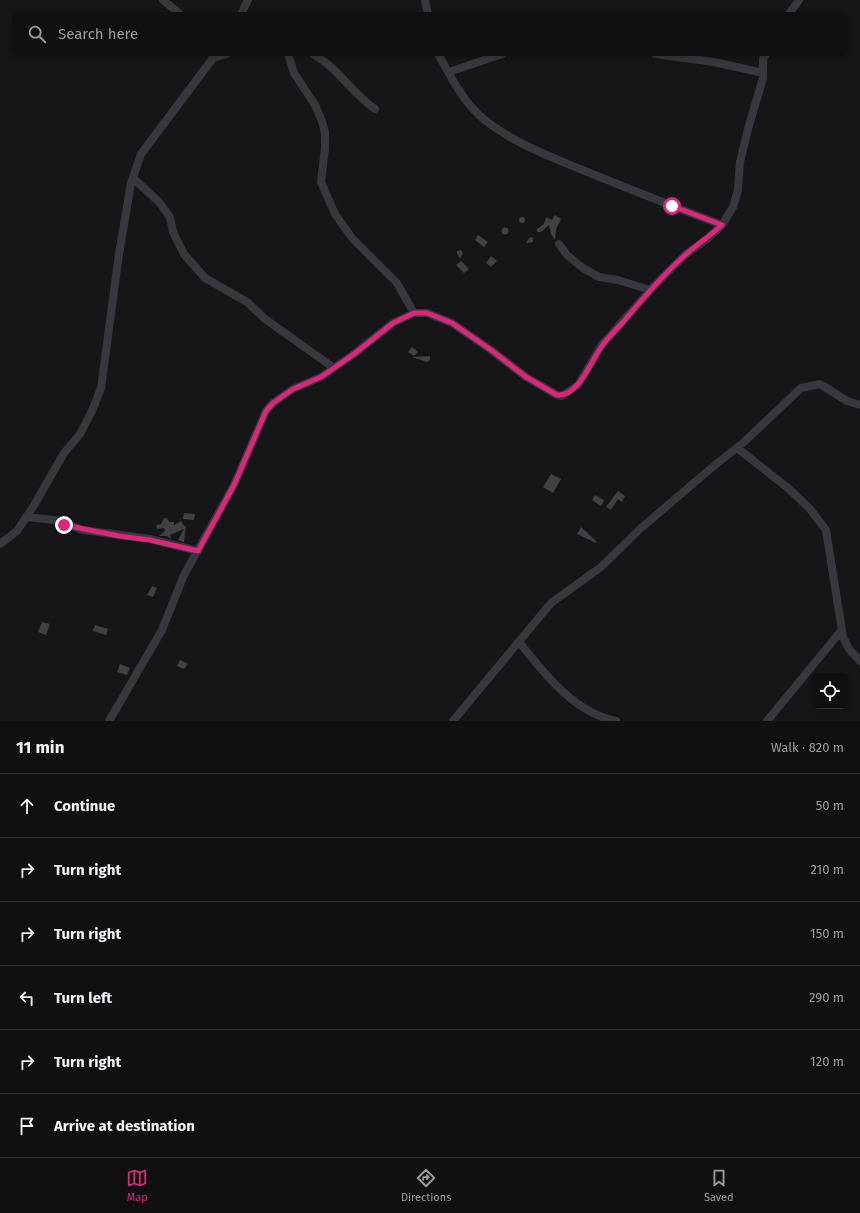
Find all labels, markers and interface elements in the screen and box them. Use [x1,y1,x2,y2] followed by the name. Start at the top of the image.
[12,12,848,56] search box
[26,23,48,45] icon: search
[58,25,138,43] text: Search here
[663,197,681,215] route start
[55,516,73,534] route end
[812,673,848,709] map controls
[812,673,848,709] button: locate
[16,737,64,758] text: 11 min
[771,740,844,755] text: Walk · 820 m
[16,795,38,817] icon: ahead
[54,797,115,815] text: Continue
[816,798,844,813] text: 50 m
[16,859,38,881] icon: right
[54,861,121,879] text: Turn right
[810,862,844,877] text: 210 m
[16,923,38,945] icon: right
[54,925,121,943] text: Turn right
[810,926,844,941] text: 150 m
[16,987,38,1009] icon: left
[54,989,112,1007] text: Turn left
[809,990,844,1005] text: 290 m
[16,1051,38,1073] icon: right
[54,1053,121,1071] text: Turn right
[810,1054,844,1069] text: 120 m
[16,1115,38,1137] icon: arrive
[54,1117,195,1135] text: Arrive at destination
[126,1167,148,1204] tab: Map
[401,1167,451,1204] tab: Directions
[704,1167,734,1204] tab: Saved

